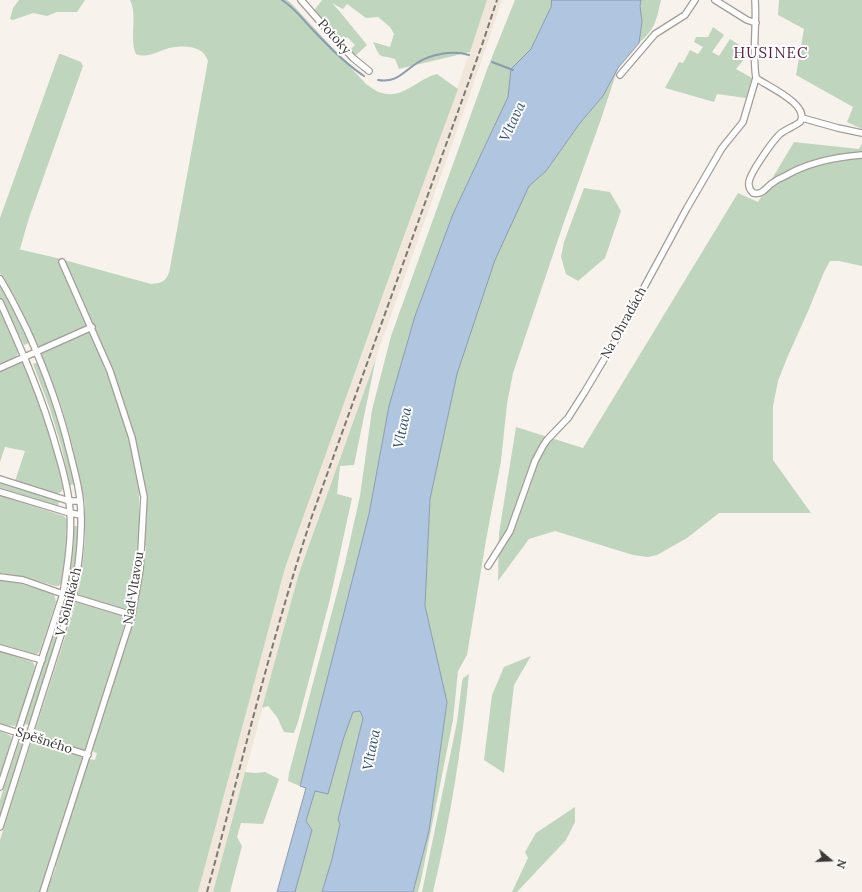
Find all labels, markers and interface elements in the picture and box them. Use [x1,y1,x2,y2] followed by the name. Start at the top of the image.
[314,16,354,58] street label: Potoky
[734,45,808,63] district label: HUSINEC
[497,100,529,144] water label: Vltava
[598,284,650,362] street label: Na Ohradách
[390,406,416,450] water label: Vltava
[121,550,147,626] street label: Nad Vltavou
[53,566,85,638] street label: V Solníkách
[14,725,74,757] street label: Spěšného
[360,728,384,772] water label: Vltava
[810,840,850,880] north arrow
[833,858,849,870] text: N

